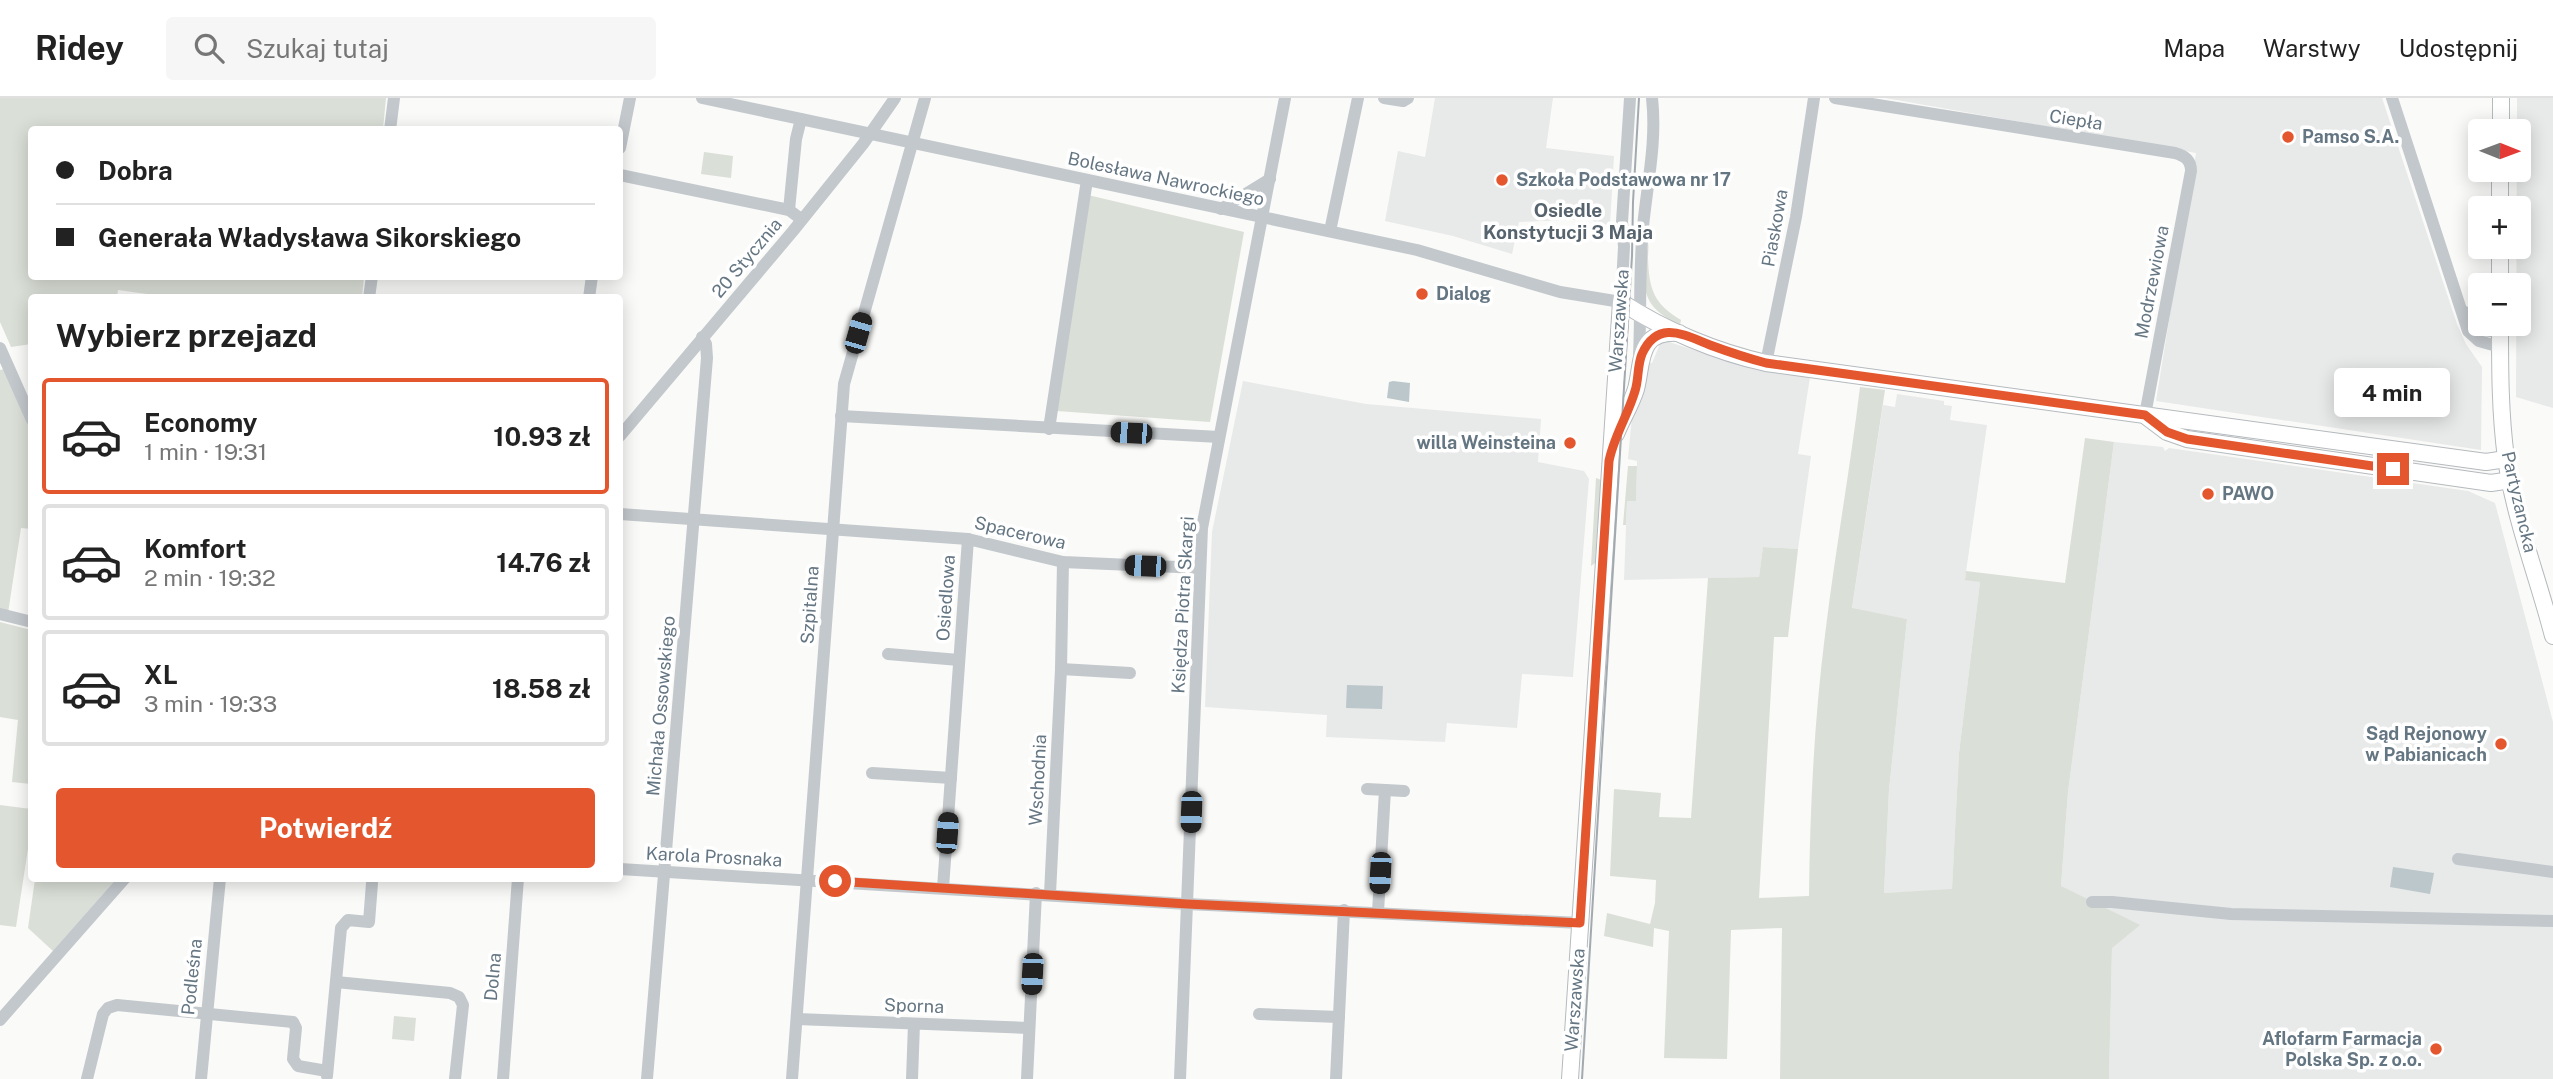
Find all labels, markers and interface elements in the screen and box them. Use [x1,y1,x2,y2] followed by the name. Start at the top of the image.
[166,17,656,80] search box
[35,29,124,67] text: Ridey
[190,29,228,67] icon: search
[246,33,389,64] text: Szukaj tutaj
[2163,34,2225,62] text: Mapa
[2263,34,2361,62] text: Warstwy
[2399,34,2518,62] text: Udostępnij
[2048,105,2104,134] street label: Ciepła
[2468,119,2530,182] north arrow
[2468,119,2531,336] map controls
[2302,126,2399,147] place label: Pamso S.A.
[2280,129,2296,145] marker: Pamso S.A.
[1066,147,1266,210] street label: Bolesława Nawrockiego
[98,155,173,186] text: Dobra
[1516,169,1731,190] place label: Szkoła Podstawowa nr 17
[1494,172,1510,188] marker: Szkoła Podstawowa nr 17
[1757,187,1792,268] street label: Piaskowa
[2468,196,2531,259] button: +
[1483,199,1653,243] district label: Osiedle Konstytucji 3 Maja
[707,214,786,302] street label: 20 Stycznia
[98,222,521,253] text: Generała Władysława Sikorskiego
[2130,223,2173,340] street label: Modrzewiowa
[1604,269,1633,373] street label: Warszawska
[2468,273,2531,336] button: −
[1436,283,1491,304] place label: Dialog
[1414,286,1430,302] marker: Dialog
[843,310,874,356] car
[56,317,317,354] text: Wybierz przejazd
[2335,368,2451,416] callout: 4 min
[2362,379,2422,406] text: 4 min
[60,405,123,468] icon: car
[144,407,257,438] text: Economy
[493,421,591,452] text: 10.93 zł
[1110,421,1153,445] car
[1417,432,1556,453] place label: willa Weinsteina
[1562,435,1578,451] marker: willa Weinsteina
[144,438,267,465] text: 1 min · 19:31
[2498,449,2541,555] street label: Partyzancka
[2377,453,2409,485] route end
[2222,483,2274,504] place label: PAWO
[2200,486,2216,502] marker: PAWO
[972,512,1068,553] street label: Spacerowa
[1167,516,1198,694] street label: Księdza Piotra Skargi
[60,531,123,594] icon: car
[144,533,246,564] text: Komfort
[496,547,591,578] text: 14.76 zł
[932,554,959,642] street label: Osiedlowa
[1124,555,1167,577] car
[144,564,276,591] text: 2 min · 19:32
[796,565,823,645] street label: Szpitalna
[642,615,679,797] street label: Michała Ossowskiego
[60,657,123,720] icon: car
[144,659,178,690] text: XL
[492,673,591,704] text: 18.58 zł
[144,690,277,717] text: 3 min · 19:33
[2365,723,2487,765] place label: Sąd Rejonowy w Pabianicach
[1025,734,1050,826] street label: Wschodnia
[2493,736,2509,752] marker: Sąd Rejonowy w Pabianicach
[56,788,595,868] button: Potwierdź
[1180,791,1203,833] car
[936,811,959,855] car
[645,842,783,871] street label: Karola Prosnaka
[1369,851,1392,895] car
[819,865,851,897] route start
[177,938,206,1016] street label: Podleśna
[1560,948,1589,1052] street label: Warszawska
[480,952,505,1002] street label: Dolna
[1021,952,1044,996] car
[884,994,945,1017] street label: Sporna
[2262,1028,2422,1070] place label: Aflofarm Farmacja Polska Sp. z o.o.
[2428,1041,2444,1057] marker: Aflofarm Farmacja Polska Sp. z o.o.

